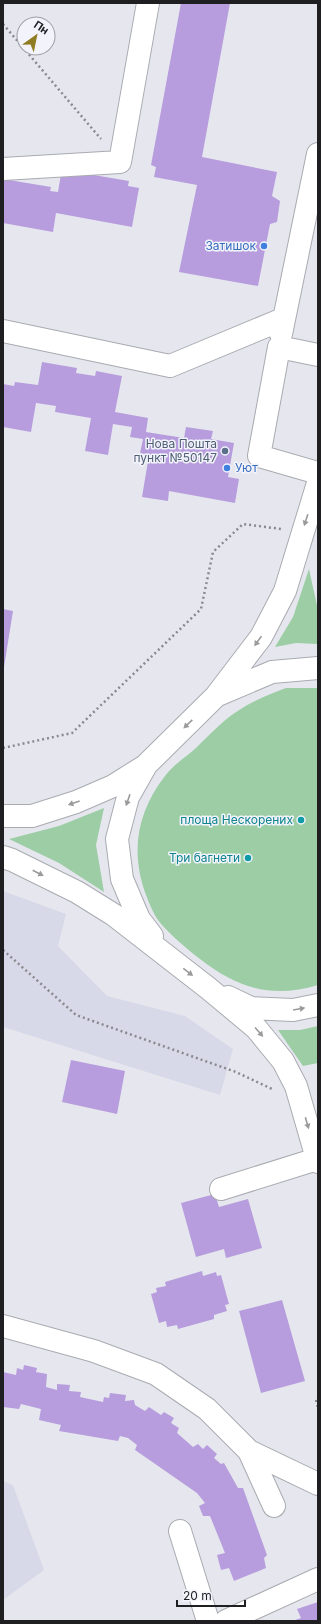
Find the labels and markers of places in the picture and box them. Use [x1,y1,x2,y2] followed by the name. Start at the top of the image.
[205,238,256,253] place label: Затишок
[259,241,269,251] marker: Затишок
[133,436,217,465] place label: Нова Пошта пункт №50147
[220,446,230,456] marker: Нова Пошта пункт №50147
[235,460,258,475] place label: Уют
[222,463,232,473] marker: Уют
[180,812,293,827] place label: площа Нескорених
[296,815,306,825] marker: площа Нескорених
[169,850,240,865] place label: Три багнети
[243,853,253,863] marker: Три багнети

